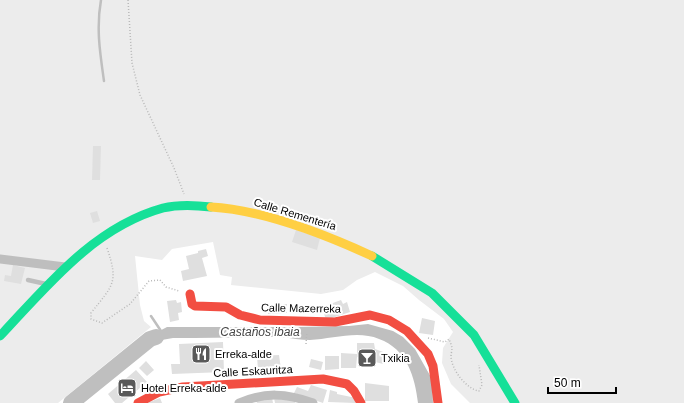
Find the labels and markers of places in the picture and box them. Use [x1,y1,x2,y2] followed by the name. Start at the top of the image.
[190,343,212,365] restaurant icon: Erreka-alde
[356,347,378,369] bar icon: Txikia
[215,348,272,360] place label: Erreka-alde
[381,352,411,364] place label: Txikia
[116,377,138,399] hotel icon: Hotel Erreka-alde
[141,382,227,394] place label: Hotel Erreka-alde

